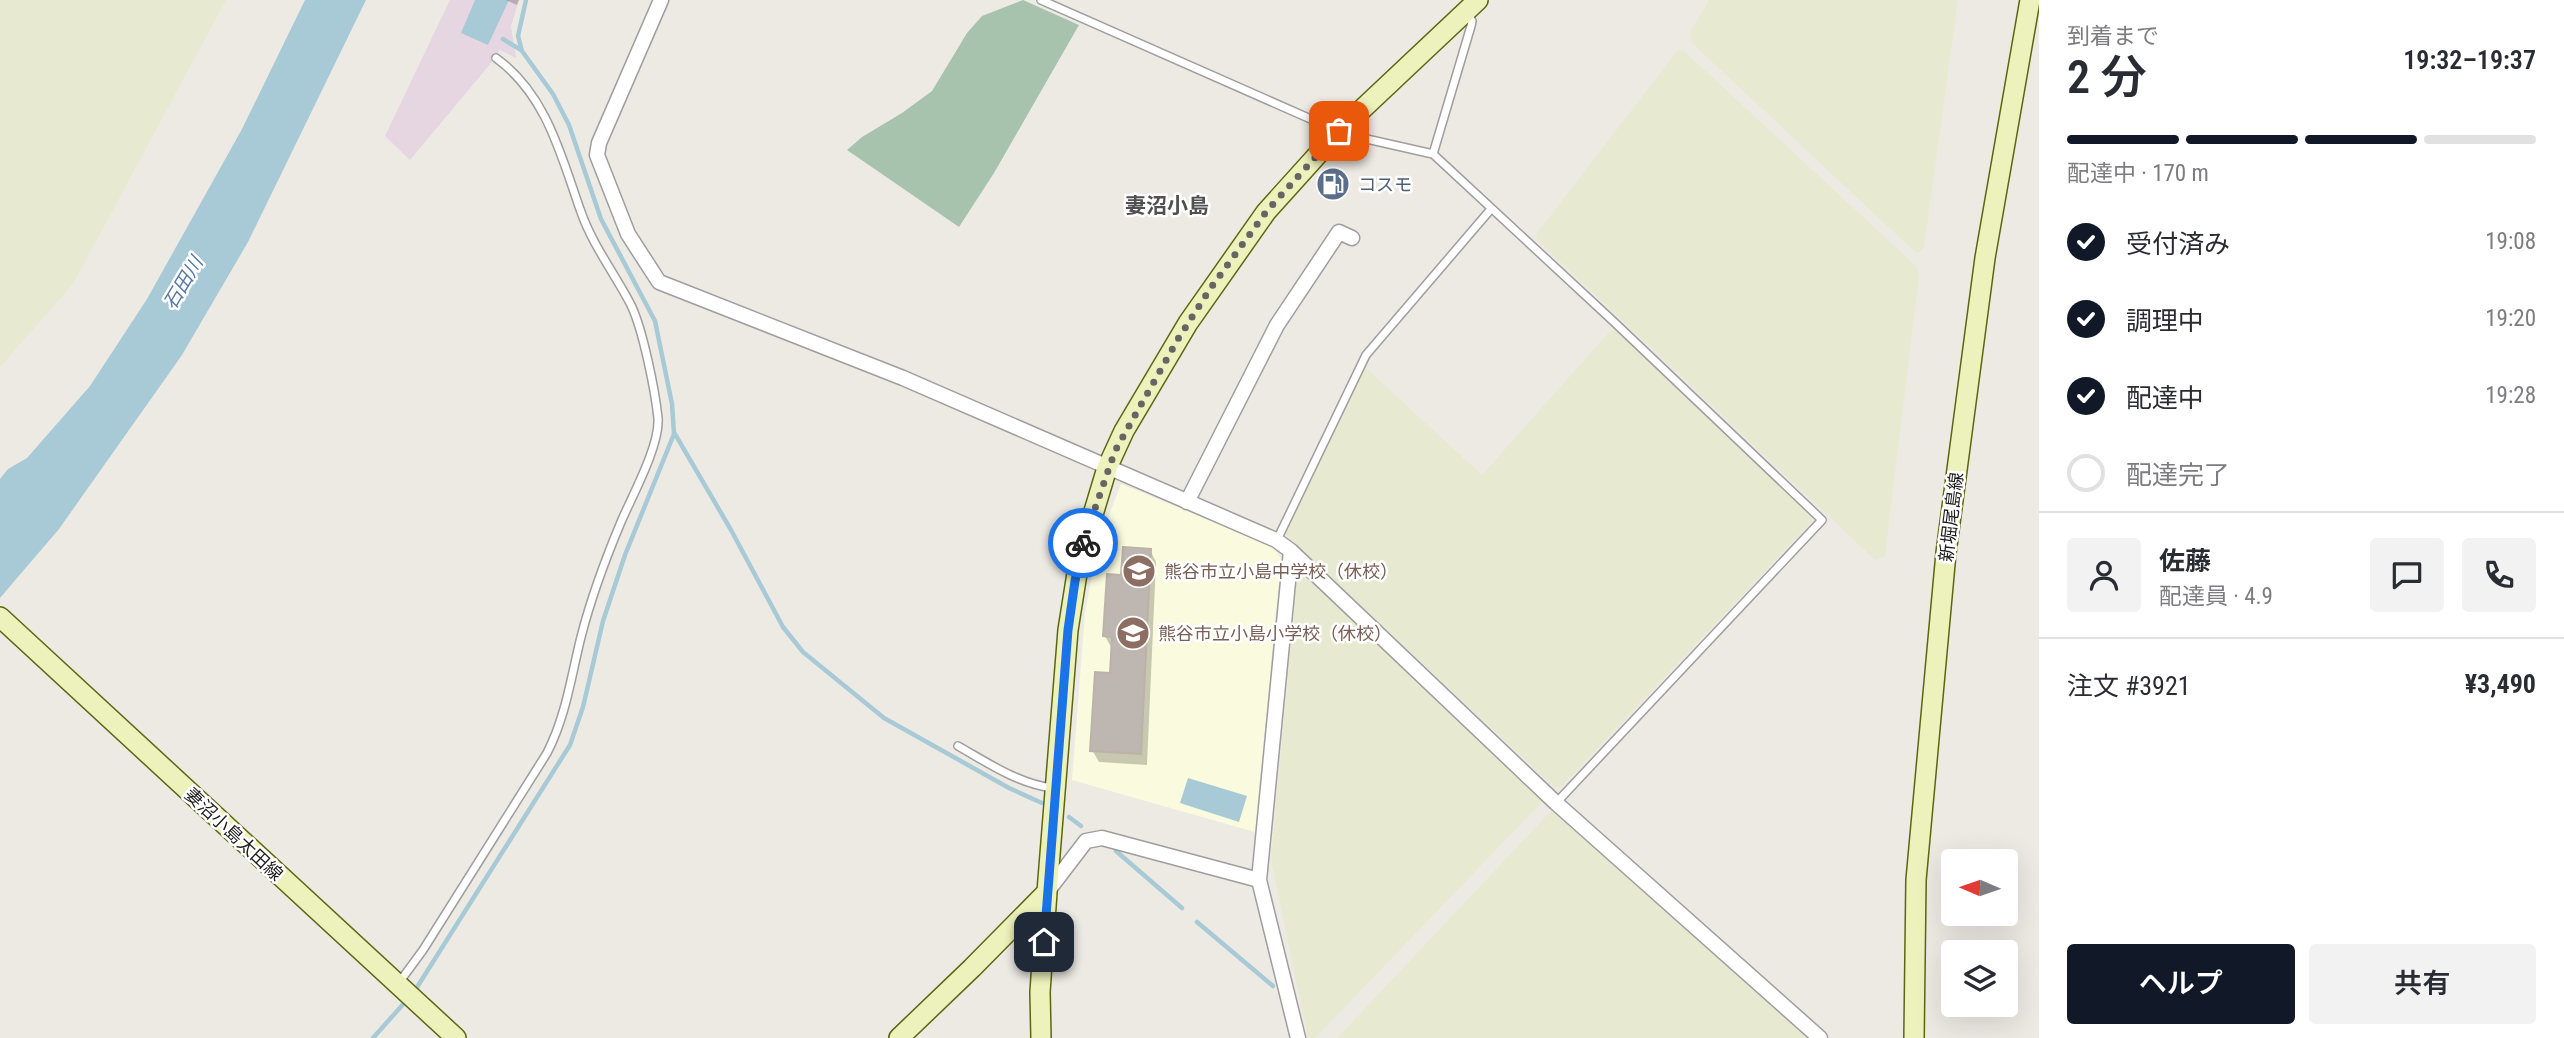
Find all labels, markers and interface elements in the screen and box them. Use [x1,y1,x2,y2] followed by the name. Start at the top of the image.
[2067,23,2159,50] text: 到着まで
[2403,45,2536,75] text: 19:32–19:37
[2067,50,2147,104] text: 2 分
[1309,101,1369,161] pin
[1320,112,1358,150] icon: bag
[2067,160,2209,187] text: 配達中 · 170 m
[1314,165,1352,203] fuel station icon: コスモ
[1358,174,1412,195] place label: コスモ
[1125,194,1209,218] district label: 妻沼小島
[2067,223,2105,261] icon: check
[2485,228,2536,255] text: 19:08
[2126,229,2230,259] text: 受付済み
[158,251,209,313] water label: 石田川
[2067,300,2105,338] icon: check
[2485,305,2536,332] text: 19:20
[2126,306,2204,336] text: 調理中
[2067,377,2105,415] icon: check
[2485,382,2536,409] text: 19:28
[2126,383,2204,413] text: 配達中
[2126,460,2230,490] text: 配達完了
[1935,471,1967,563] street label: 新堀尾島線
[1048,508,1118,578] courier
[1064,524,1102,562] icon: bike
[2067,538,2141,612] button: person
[2370,538,2444,612] button: chat
[2462,538,2536,612] button: phone
[2159,546,2211,576] text: 佐藤
[1120,552,1158,590] school or university icon: 熊谷市立小島中学校（休校）
[1164,561,1398,582] place label: 熊谷市立小島中学校（休校）
[2159,583,2273,610] text: 配達員 · 4.9
[1114,614,1152,652] school or university icon: 熊谷市立小島小学校（休校）
[1158,623,1392,644] place label: 熊谷市立小島小学校（休校）
[2465,669,2536,699] text: ¥3,490
[2067,671,2191,701] text: 注文 #3921
[181,783,287,885] street label: 妻沼小島太田線
[1941,849,2018,926] north arrow
[1941,849,2018,1017] map controls
[1014,912,1074,972] pin
[1025,923,1063,961] icon: home
[1941,940,2018,1017] button: layers
[2067,944,2295,1024] button: ヘルプ
[2309,944,2536,1024] button: 共有

